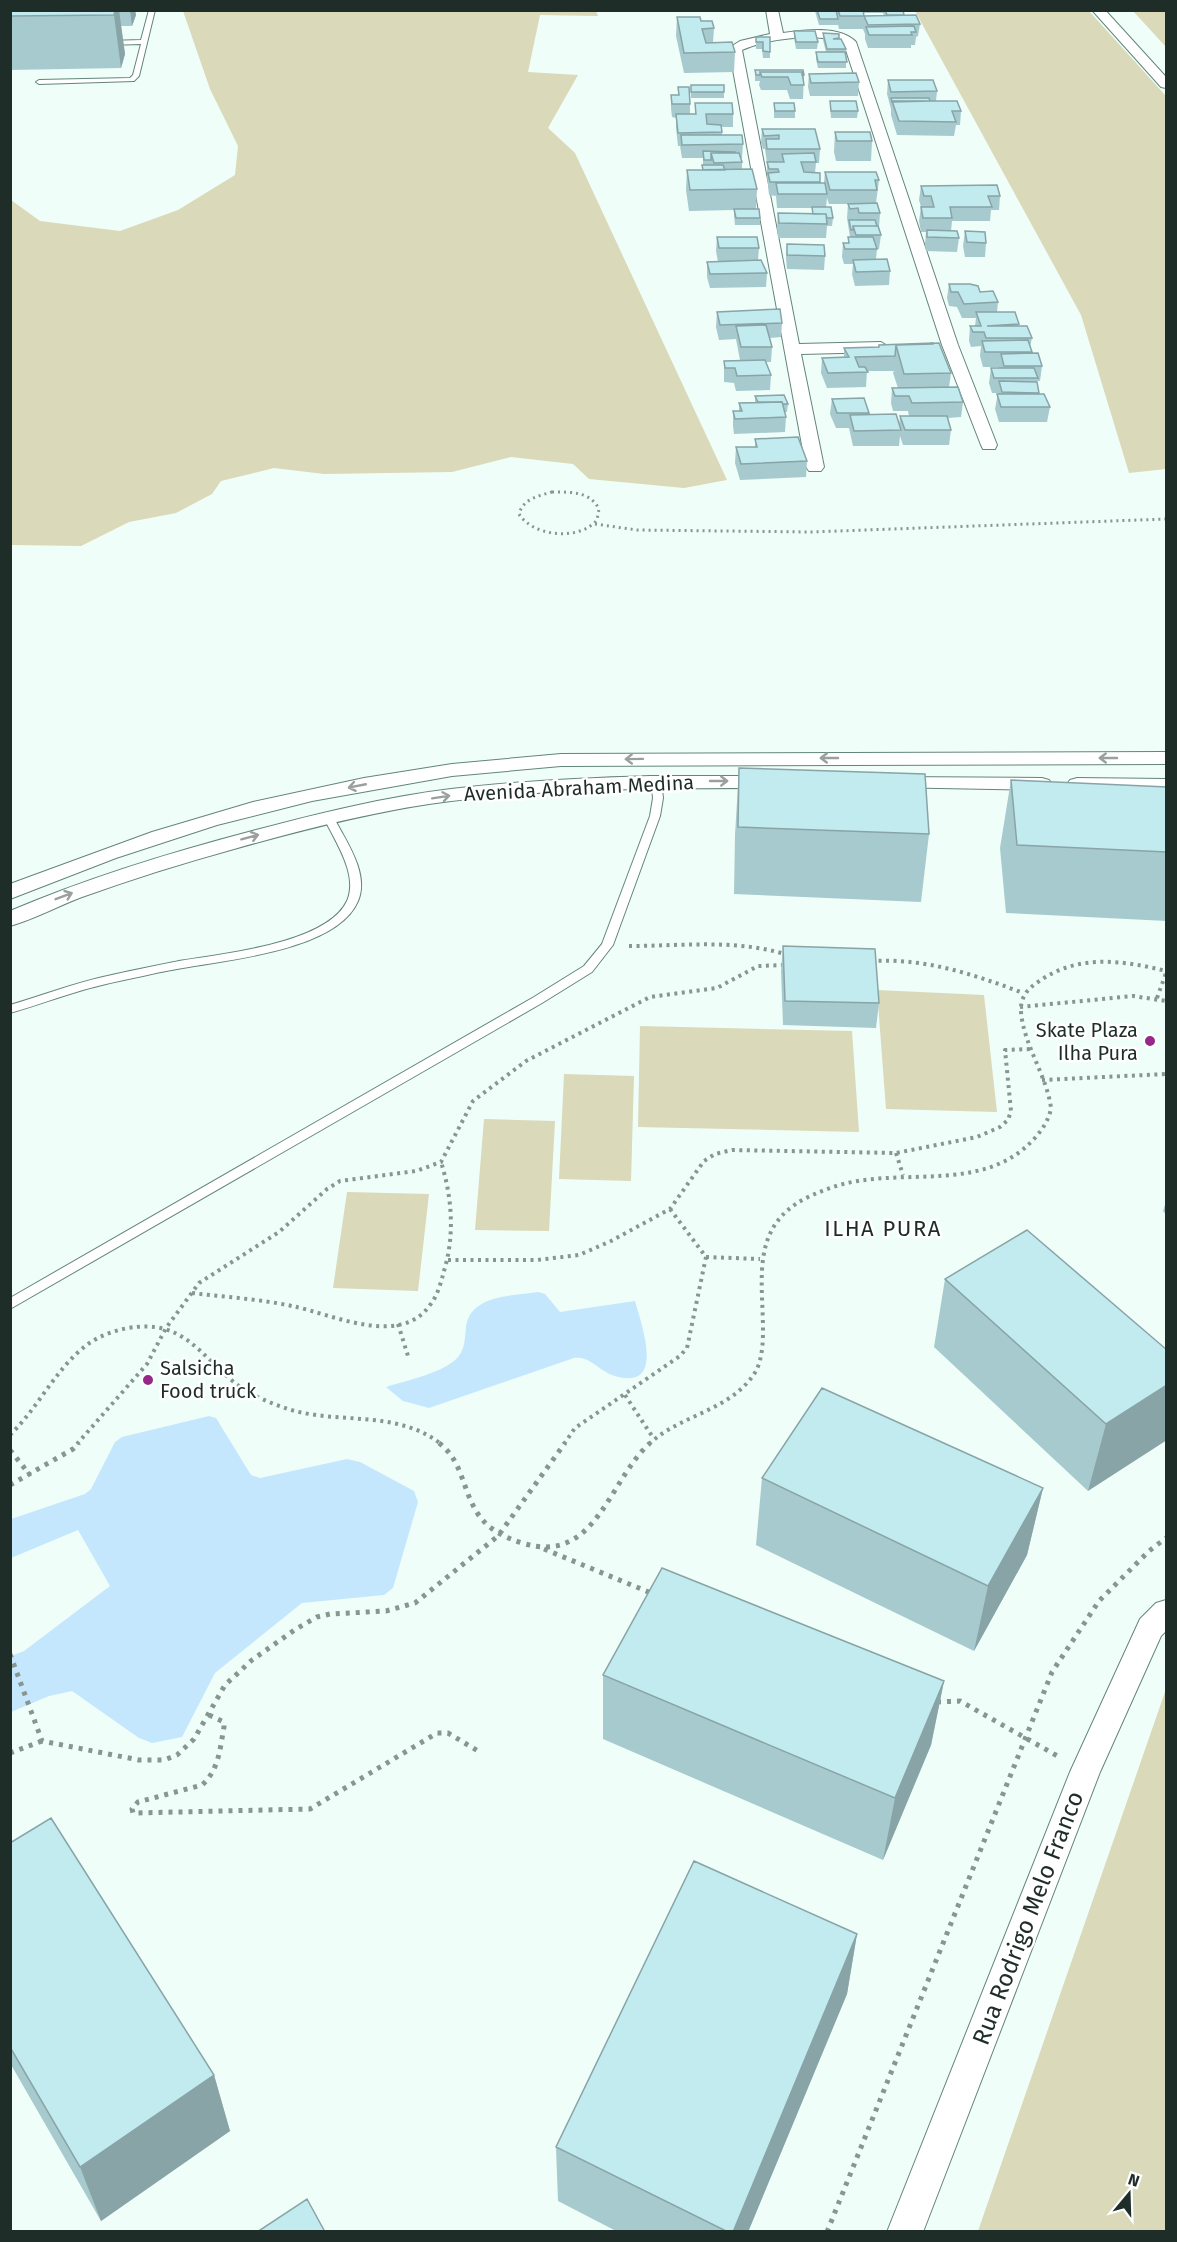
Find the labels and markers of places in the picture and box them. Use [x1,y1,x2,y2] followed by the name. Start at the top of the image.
[1036,1018,1138,1065] place label: Skate Plaza Ilha Pura
[1143,1034,1157,1048] marker: Skate Plaza Ilha Pura
[160,1356,257,1403] place label: Salsicha Food truck
[141,1373,155,1387] marker: Salsicha Food truck

